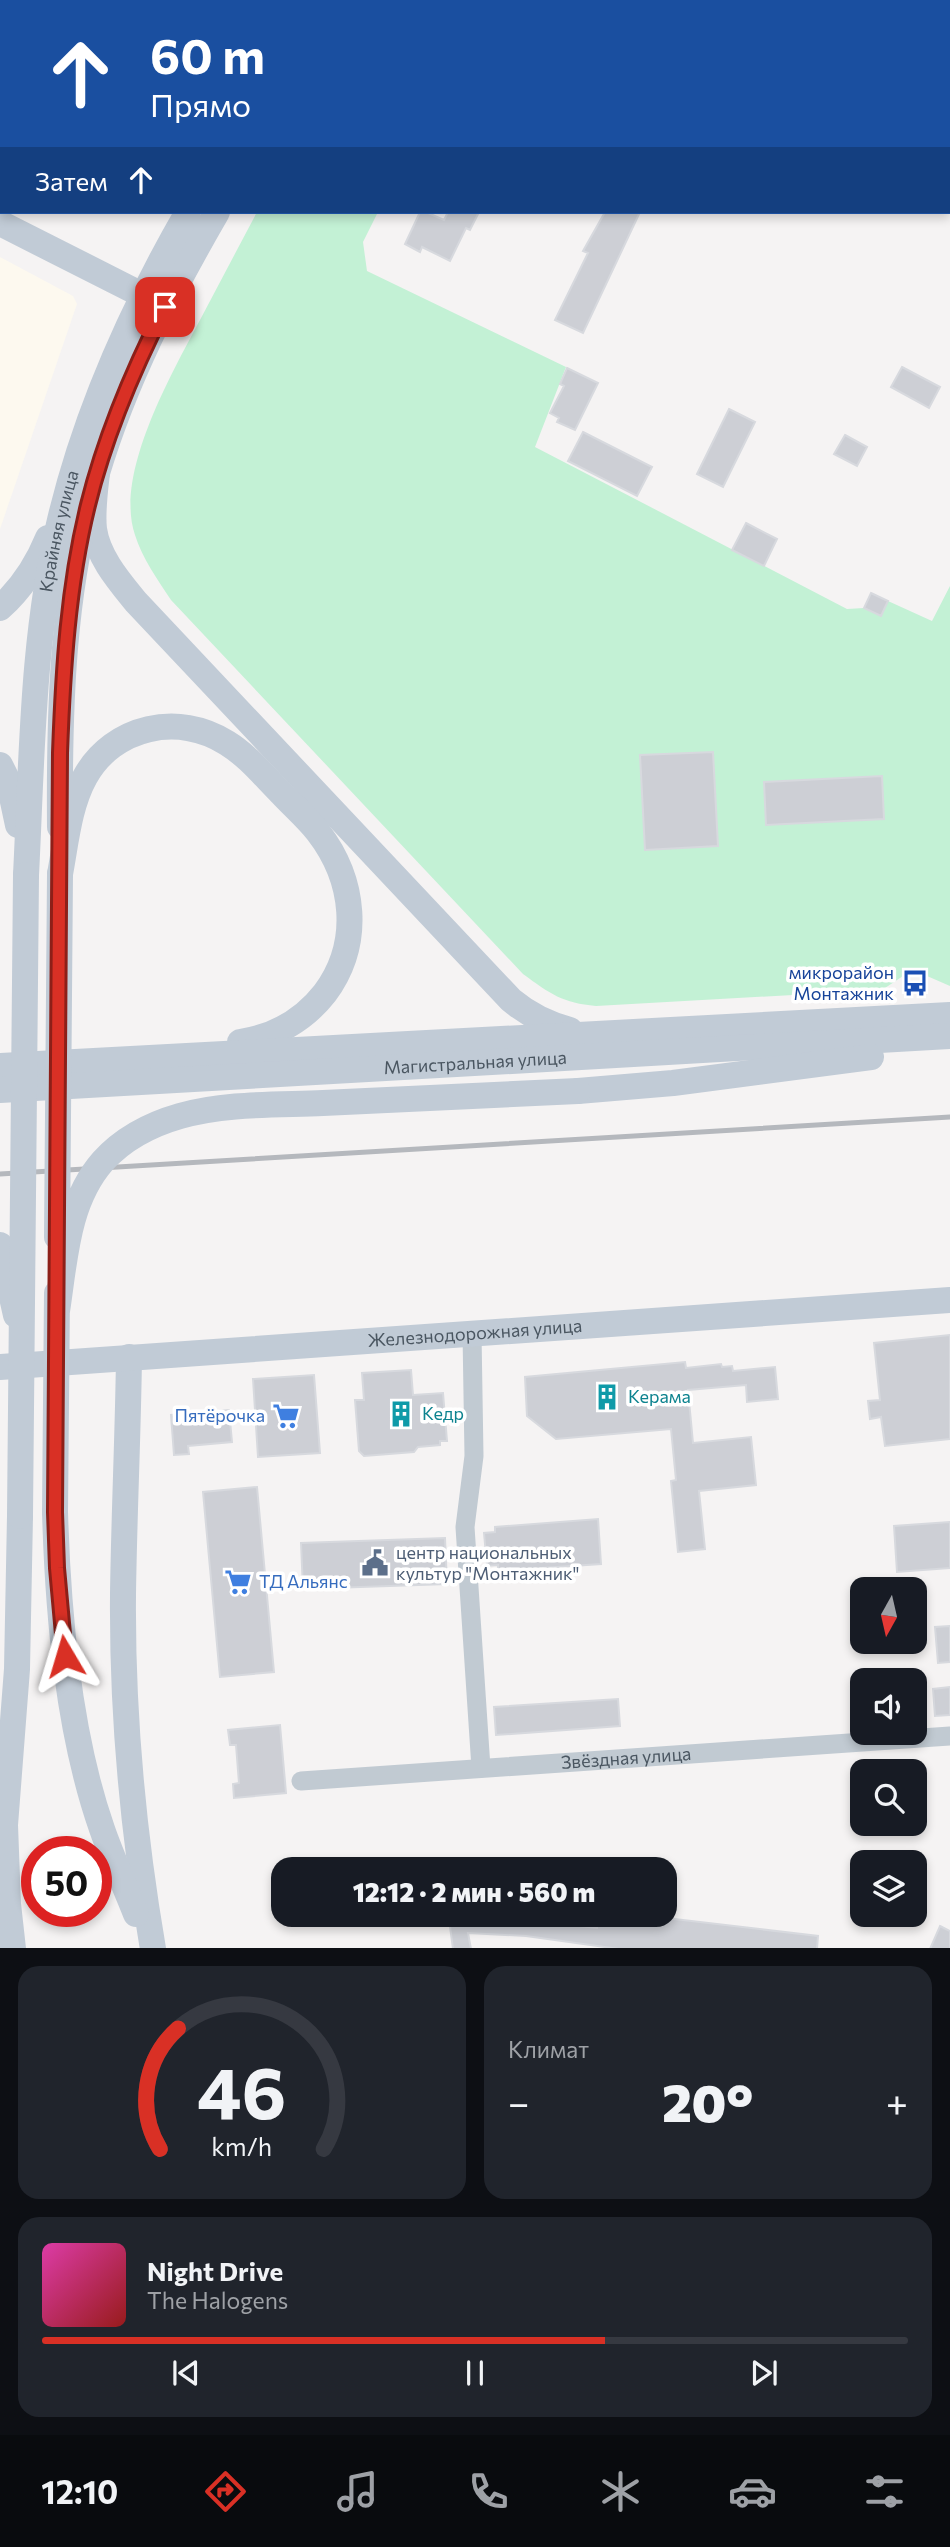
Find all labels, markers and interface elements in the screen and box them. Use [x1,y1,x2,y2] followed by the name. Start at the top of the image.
[150,24,265,84] text: 60 m
[35,28,126,119] icon: ahead
[150,84,251,124] text: Прямо
[122,161,160,199] icon: ahead
[35,165,108,196] text: Затем
[135,277,195,337] pin
[146,288,184,326] icon: arrive
[34,467,83,594] street label: Крайняя улица
[789,961,894,1004] place label: микрорайон Монтажник
[900,968,930,998] bus stop icon: микрорайон Монтажник
[383,1046,567,1078] street label: Магистральная улица
[367,1314,583,1351] street label: Железнодорожная улица
[592,1382,622,1412] building icon: Керама
[628,1385,691,1407] place label: Керама
[386,1399,416,1429] building icon: Кедр
[271,1401,301,1431] supermarket icon: Пятёрочка
[422,1402,464,1424] place label: Кедр
[174,1404,265,1426] place label: Пятёрочка
[396,1541,579,1584] place label: центр национальных культур "Монтажник"
[360,1548,390,1578] public building icon: центр национальных культур "Монтажник"
[223,1567,253,1597] supermarket icon: ТД Альянс
[259,1570,348,1592] place label: ТД Альянс
[850,1577,928,1654] north arrow
[850,1577,927,1927] map controls
[28,1619,102,1693] position arrow
[850,1668,927,1745] button: sound
[560,1742,692,1773] street label: Звёздная улица
[850,1759,927,1836] button: search
[21,1836,112,1927] speed limit sign: 50
[850,1850,927,1927] button: layers
[353,1876,595,1907] text: 12:12 · 2 мин · 560 m
[508,2035,589,2063] text: Климат
[197,2045,287,2134] text: 46
[662,2069,753,2133] text: 20°
[508,2078,530,2125] text: −
[886,2078,908,2125] text: +
[212,2130,272,2160] text: km/h
[147,2255,283,2286] text: Night Drive
[147,2286,288,2314] text: The Halogens
[167,2354,205,2392] icon: previous
[456,2354,494,2392] icon: pause
[745,2354,783,2392] icon: next
[201,2467,250,2516] icon: directions
[333,2467,382,2516] icon: music
[464,2467,513,2516] icon: phone
[596,2467,645,2516] icon: climate
[728,2467,777,2516] icon: car
[860,2467,909,2516] icon: filters
[41,2471,118,2511] text: 12:10

